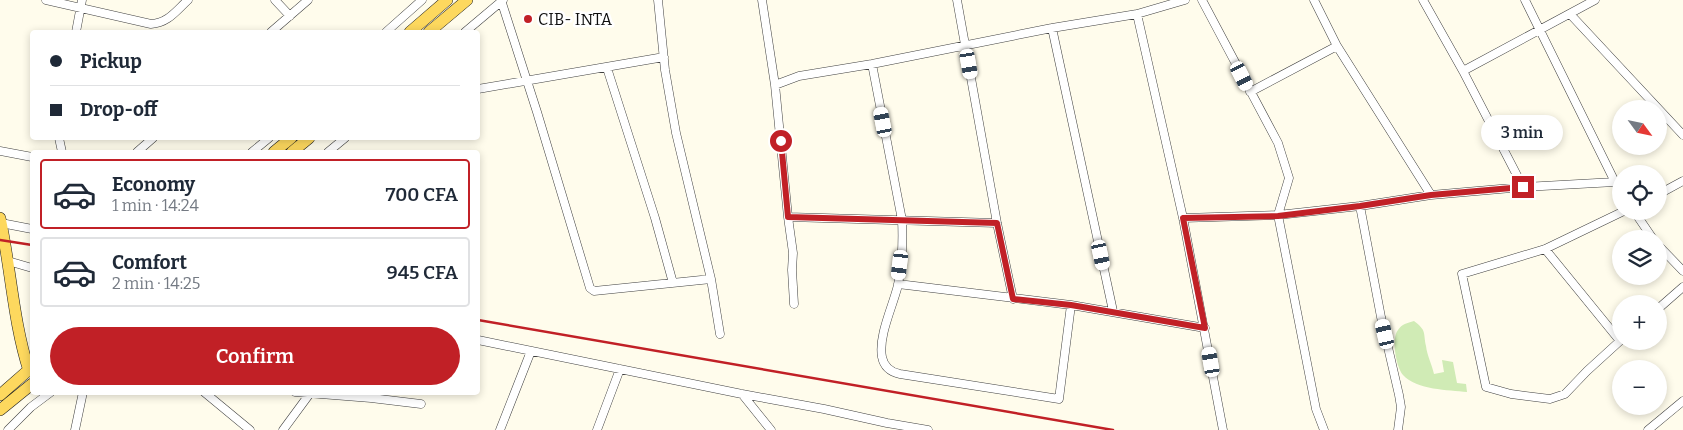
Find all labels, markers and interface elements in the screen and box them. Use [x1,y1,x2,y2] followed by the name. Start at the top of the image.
[538,10,613,29] place label: CIB- INTA
[522,13,534,25] marker: CIB- INTA
[959,48,978,80] car
[80,50,142,73] text: Pickup
[1228,59,1255,93] car
[80,98,158,121] text: Drop-off
[1612,100,1668,155] north arrow
[1612,100,1667,415] map controls
[872,106,893,138] car
[1482,114,1564,150] callout: 3 min
[1501,123,1543,142] text: 3 min
[770,130,792,152] route start
[1612,165,1667,220] button: locate
[52,172,97,217] icon: car
[112,173,195,196] text: Economy
[1512,176,1534,198] route end
[386,183,458,206] text: 700 CFA
[112,196,199,215] text: 1 min · 14:24
[1612,230,1667,285] button: layers
[1090,239,1111,271] car
[890,249,909,281] car
[52,250,97,295] icon: car
[112,251,187,274] text: Comfort
[386,261,458,284] text: 945 CFA
[112,274,200,293] text: 2 min · 14:25
[1612,295,1667,350] button: +
[1374,318,1395,350] car
[50,327,460,385] button: Confirm
[1201,346,1220,378] car
[1612,360,1667,415] button: −

